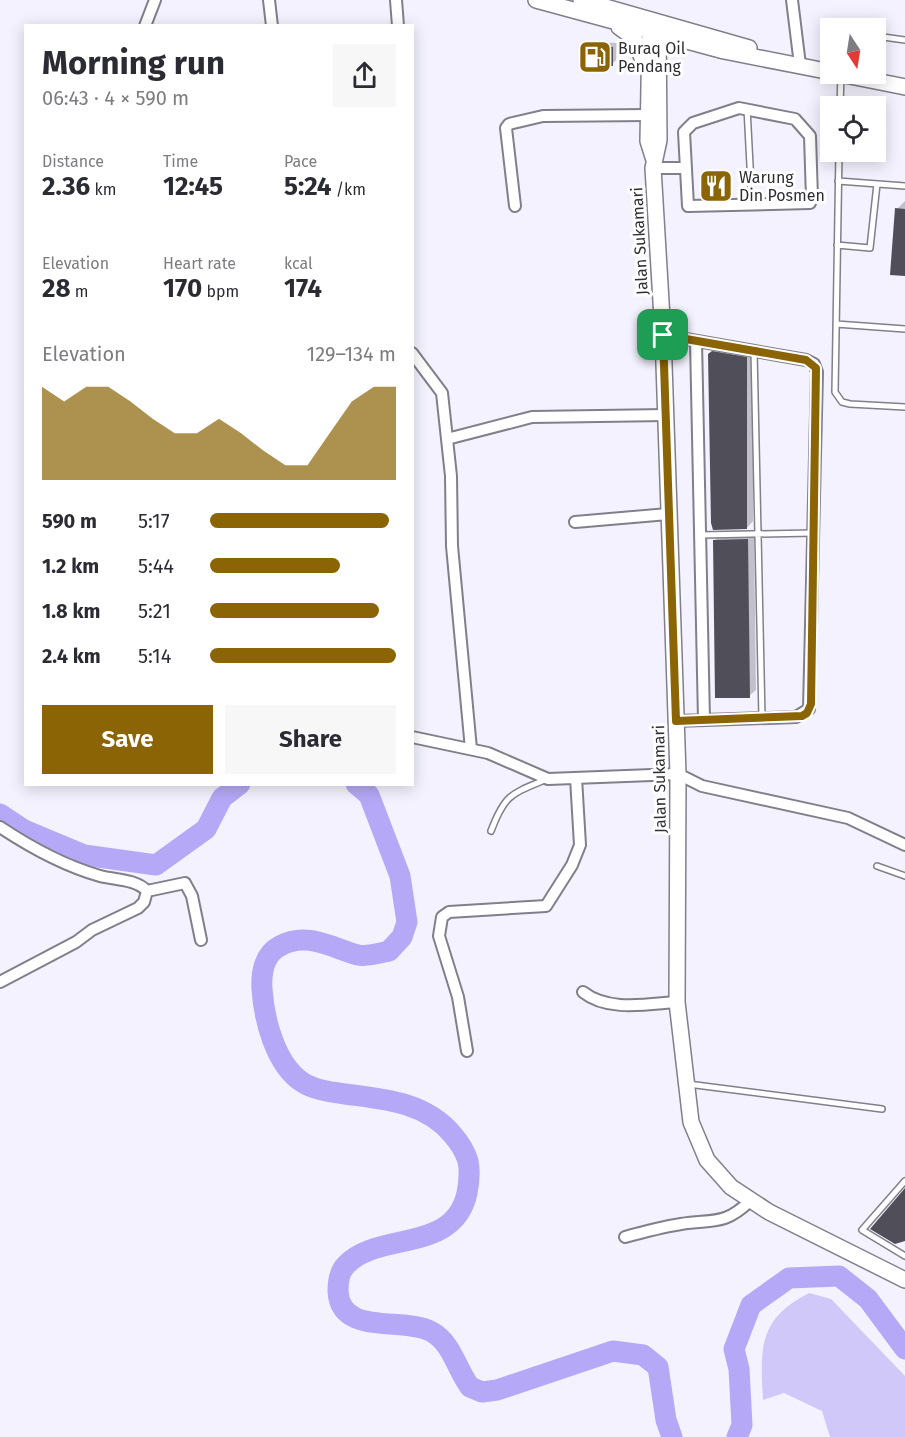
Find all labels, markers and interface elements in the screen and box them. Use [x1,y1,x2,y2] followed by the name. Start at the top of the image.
[820,18,886,84] north arrow
[820,18,886,162] map controls
[577,39,613,75] fuel station icon: Buraq Oil Pendang
[618,39,686,76] place label: Buraq Oil Pendang
[42,43,225,83] text: Morning run
[333,44,396,107] button: share
[42,86,189,110] text: 06:43 · 4 × 590 m
[820,96,886,162] button: locate
[42,152,104,171] text: Distance
[163,152,198,171] text: Time
[284,152,317,171] text: Pace
[698,168,734,204] restaurant icon: Warung Din Posmen
[739,168,825,205] place label: Warung Din Posmen
[42,171,90,202] text: 2.36
[163,171,223,202] text: 12:45
[284,171,332,202] text: 5:24
[90,180,116,199] text: km
[332,180,366,199] text: /km
[627,186,652,295] street label: Jalan Sukamari
[42,254,109,273] text: Elevation
[163,254,236,273] text: Heart rate
[284,254,313,273] text: kcal
[42,273,71,304] text: 28
[163,273,202,304] text: 170
[284,273,322,304] text: 174
[71,282,89,301] text: m
[202,282,239,301] text: bpm
[637,309,688,360] pin
[646,318,679,351] icon: arrive
[42,342,126,366] text: Elevation
[307,342,396,366] text: 129–134 m
[42,509,97,533] text: 590 m
[138,509,170,533] text: 5:17
[42,554,99,578] text: 1.2 km
[138,554,174,578] text: 5:44
[42,599,100,623] text: 1.8 km
[138,599,171,623] text: 5:21
[42,644,101,668] text: 2.4 km
[138,644,171,668] text: 5:14
[42,705,213,774] button: Save
[225,705,396,774] button: Share
[649,725,670,833] street label: Jalan Sukamari

